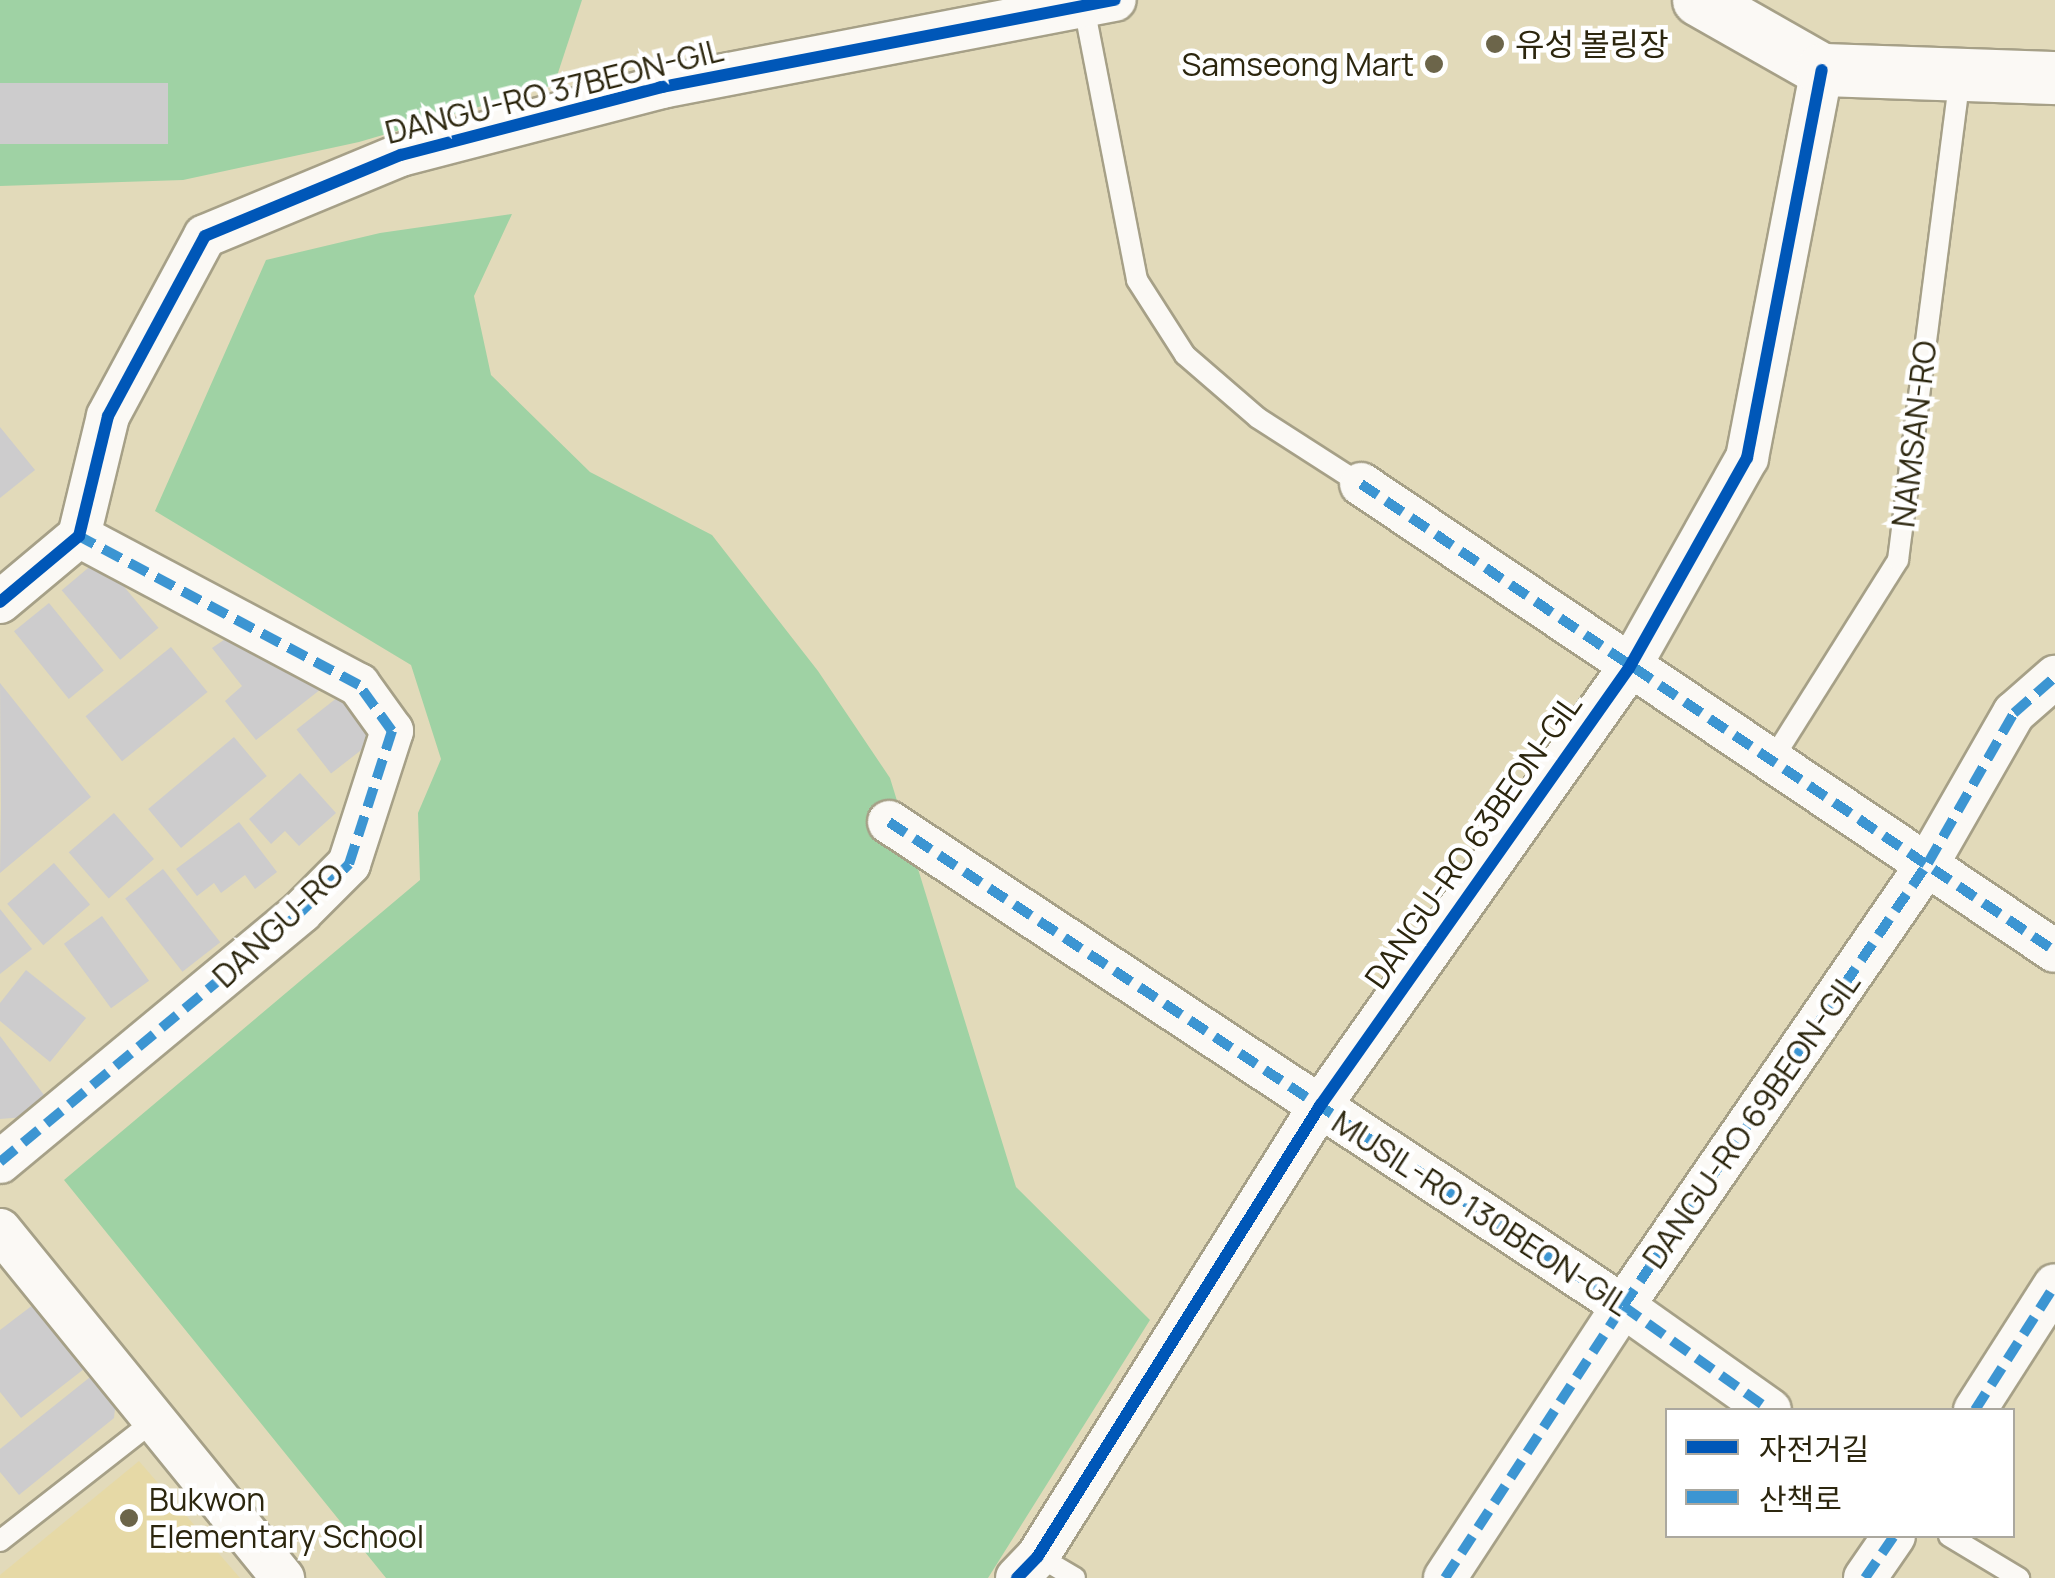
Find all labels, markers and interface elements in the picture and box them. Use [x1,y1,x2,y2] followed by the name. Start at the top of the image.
[1515,25,1669,63] place label: 유성 볼링장
[381,30,727,152] street label: DANGU-RO 37BEON-GIL
[1484,33,1506,55] marker: 유성 볼링장
[1182,45,1414,83] place label: Samseong Mart
[1423,53,1445,75] marker: Samseong Mart
[1884,338,1944,530] street label: NAMSAN-RO
[1357,686,1589,996] street label: DANGU-RO 63BEON-GIL
[205,855,351,995] street label: DANGU-RO
[1634,965,1868,1275] street label: DANGU-RO 69BEON-GIL
[1325,1103,1637,1323] street label: MUSIL-RO 130BEON-GIL
[1665,1408,2015,1538] legend
[1759,1428,1869,1469] text: 자전거길
[1759,1478,1842,1519] text: 산책로
[149,1481,424,1556] place label: Bukwon Elementary School
[118,1507,140,1529] marker: Bukwon Elementary School

